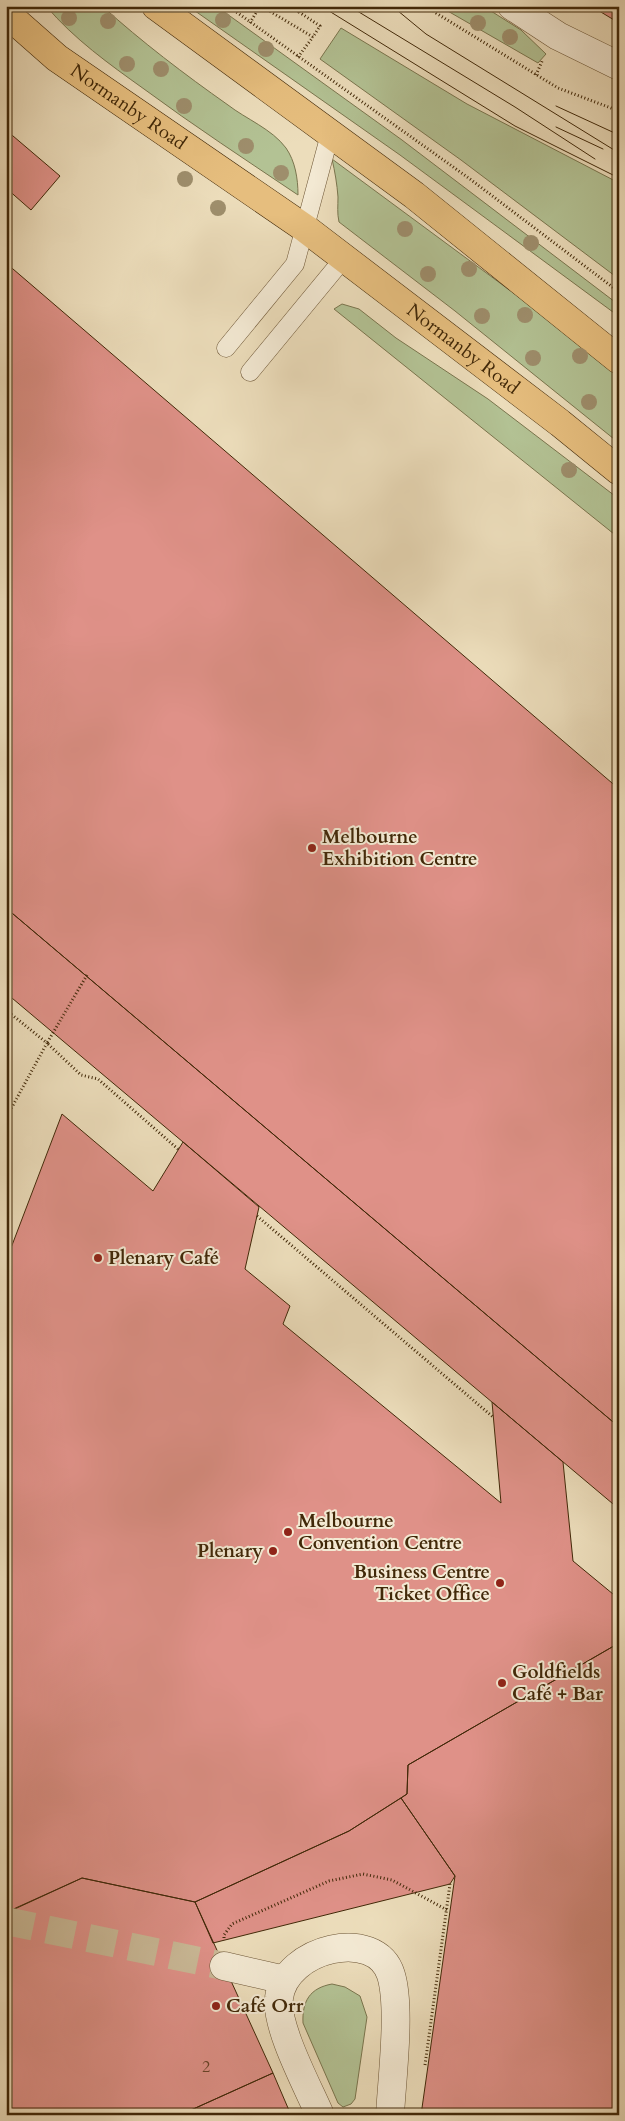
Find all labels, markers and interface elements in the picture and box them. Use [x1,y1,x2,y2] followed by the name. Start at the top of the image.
[65,58,192,156] street label: Normanby Road
[401,297,525,400] street label: Normanby Road
[322,824,478,872] place label: Melbourne Exhibition Centre
[306,842,318,854] marker: Melbourne Exhibition Centre
[108,1245,219,1271] place label: Plenary Café
[92,1252,104,1264] marker: Plenary Café
[298,1508,462,1556] place label: Melbourne Convention Centre
[282,1526,294,1538] marker: Melbourne Convention Centre
[197,1538,263,1564] place label: Plenary
[267,1545,279,1557] marker: Plenary
[353,1559,490,1607] place label: Business Centre Ticket Office
[494,1577,506,1589] marker: Business Centre Ticket Office
[512,1659,603,1707] place label: Goldfields Café + Bar
[496,1677,508,1689] marker: Goldfields Café + Bar
[226,1993,304,2019] place label: Café Orr
[210,2000,222,2012] marker: Café Orr
[202,2056,210,2078] house number: 2

